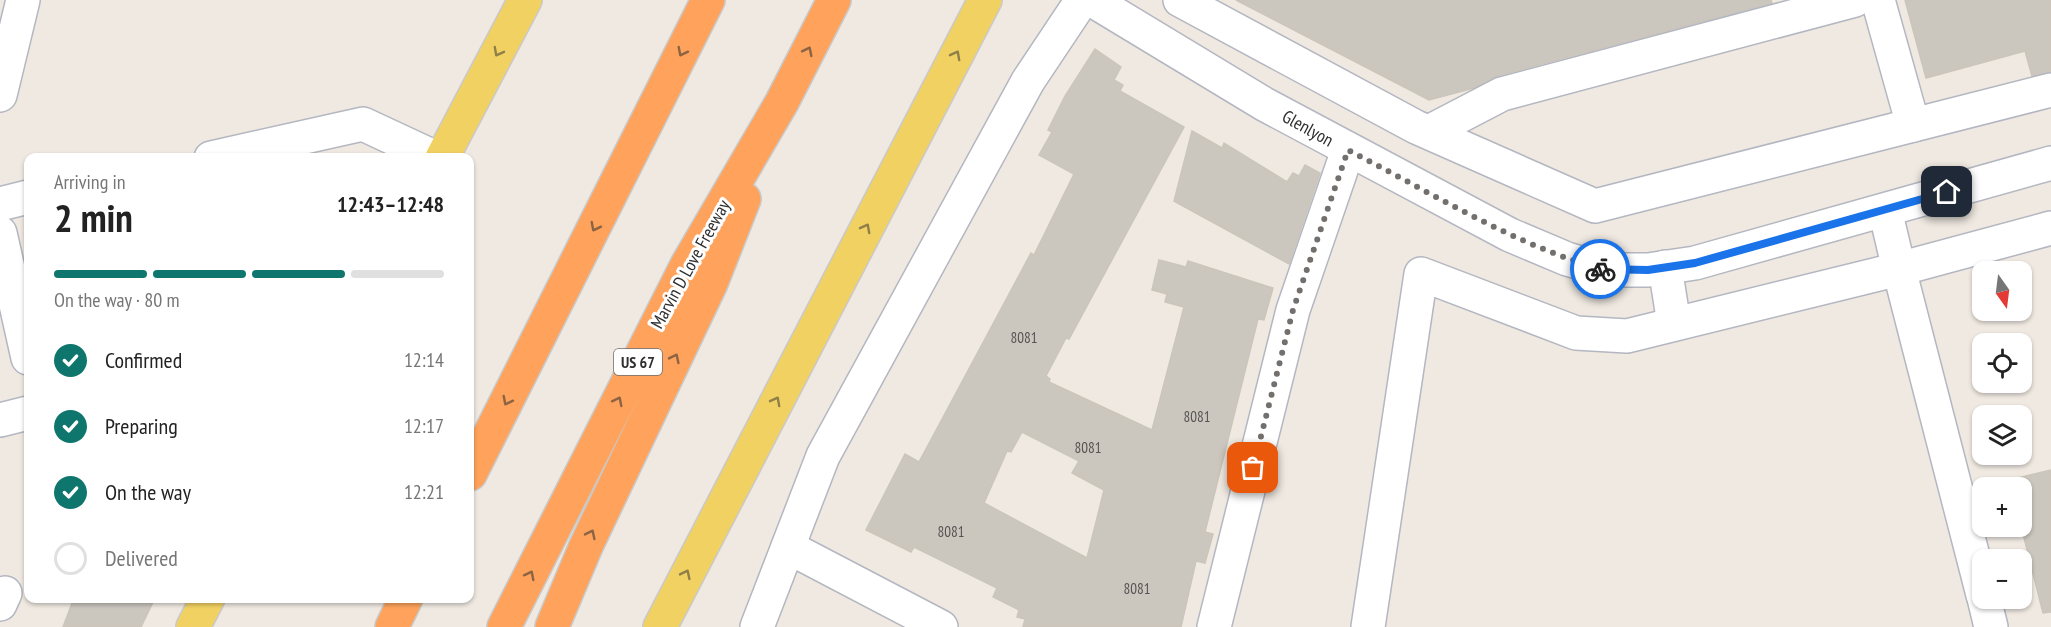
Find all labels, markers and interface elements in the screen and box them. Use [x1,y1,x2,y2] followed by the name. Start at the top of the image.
[493,45,505,56] one-way arrow
[678,46,689,57] one-way arrow
[801,47,812,57] one-way arrow
[949,51,960,62] one-way arrow
[1278,105,1338,151] street label: Glenlyon
[1921,166,1972,217] pin
[54,169,126,195] text: Arriving in
[1930,175,1963,208] icon: home
[337,190,444,218] text: 12:43–12:48
[54,192,133,243] text: 2 min
[645,195,735,332] street label: Marvin D Love Freeway
[591,220,602,231] one-way arrow
[859,224,870,235] one-way arrow
[1570,239,1630,299] courier
[1584,253,1617,286] icon: bike
[1972,261,2032,321] north arrow
[1972,261,2032,609] map controls
[54,287,180,313] text: On the way · 80 m
[1010,328,1038,347] house number: 8081
[1972,333,2032,393] button: locate
[54,344,87,377] icon: check
[105,346,182,374] text: Confirmed
[404,347,444,373] text: 12:14
[614,349,662,375] road number: US 67
[668,354,679,365] one-way arrow
[502,394,514,405] one-way arrow
[611,396,623,407] one-way arrow
[769,397,780,408] one-way arrow
[1972,405,2032,465] button: layers
[1183,407,1211,426] house number: 8081
[54,410,87,443] icon: check
[105,412,178,440] text: Preparing
[404,413,444,439] text: 12:17
[1074,438,1102,457] house number: 8081
[1227,442,1278,493] pin
[1236,451,1269,484] icon: bag
[54,476,87,509] icon: check
[1972,477,2032,537] button: +
[105,478,191,506] text: On the way
[404,479,444,505] text: 12:21
[937,522,965,541] house number: 8081
[584,530,595,541] one-way arrow
[105,544,178,572] text: Delivered
[1972,549,2032,609] button: −
[523,570,535,581] one-way arrow
[679,570,690,581] one-way arrow
[1123,579,1151,598] house number: 8081

